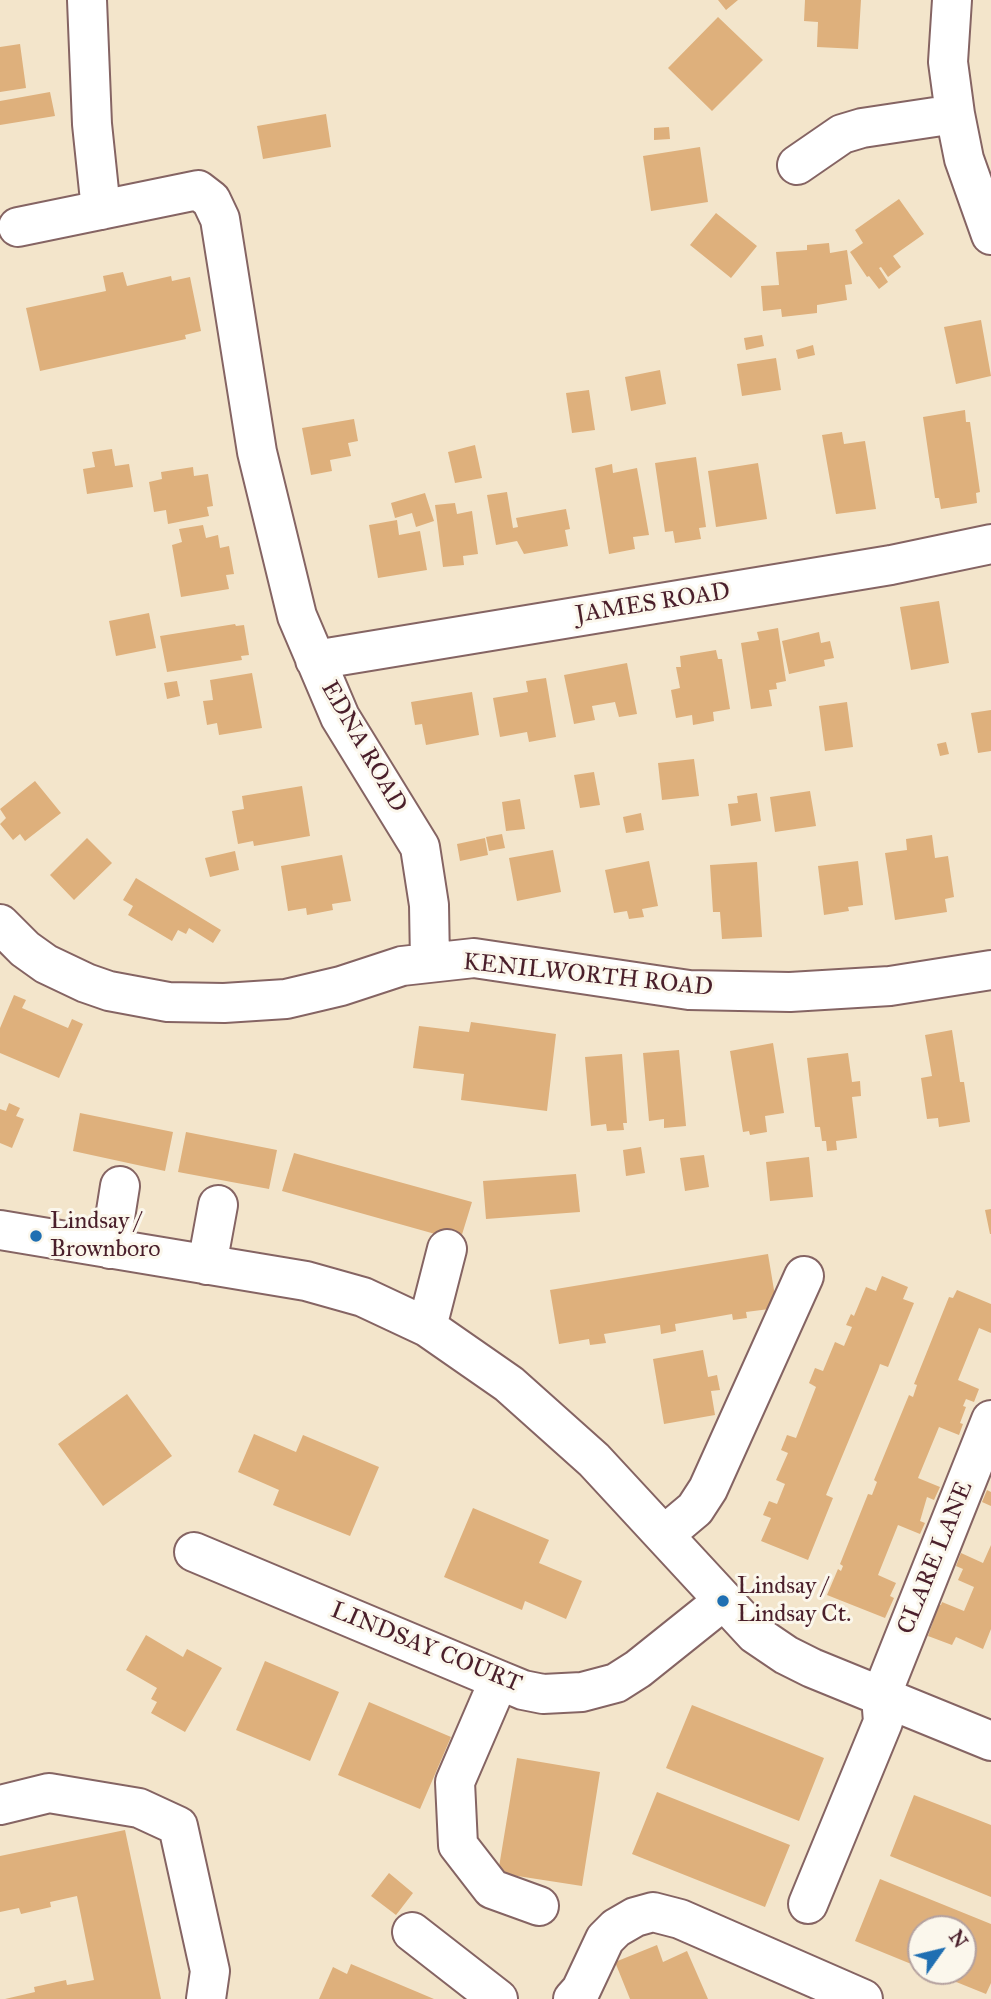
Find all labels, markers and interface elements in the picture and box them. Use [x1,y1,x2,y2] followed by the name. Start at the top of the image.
[574,578,732,630] street label: JAMES ROAD
[314,676,412,818] street label: EDNA ROAD
[462,949,714,1003] street label: KENILWORTH ROAD
[50,1208,160,1264] place label: Lindsay / Brownboro
[28,1228,44,1244] marker: Lindsay / Brownboro
[892,1477,980,1639] street label: CLARE LANE
[737,1573,851,1629] place label: Lindsay / Lindsay Ct.
[715,1593,731,1609] marker: Lindsay / Lindsay Ct.
[326,1597,526,1699] street label: LINDSAY COURT
[907,1915,977,1985] north arrow
[944,1926,972,1952] text: N

